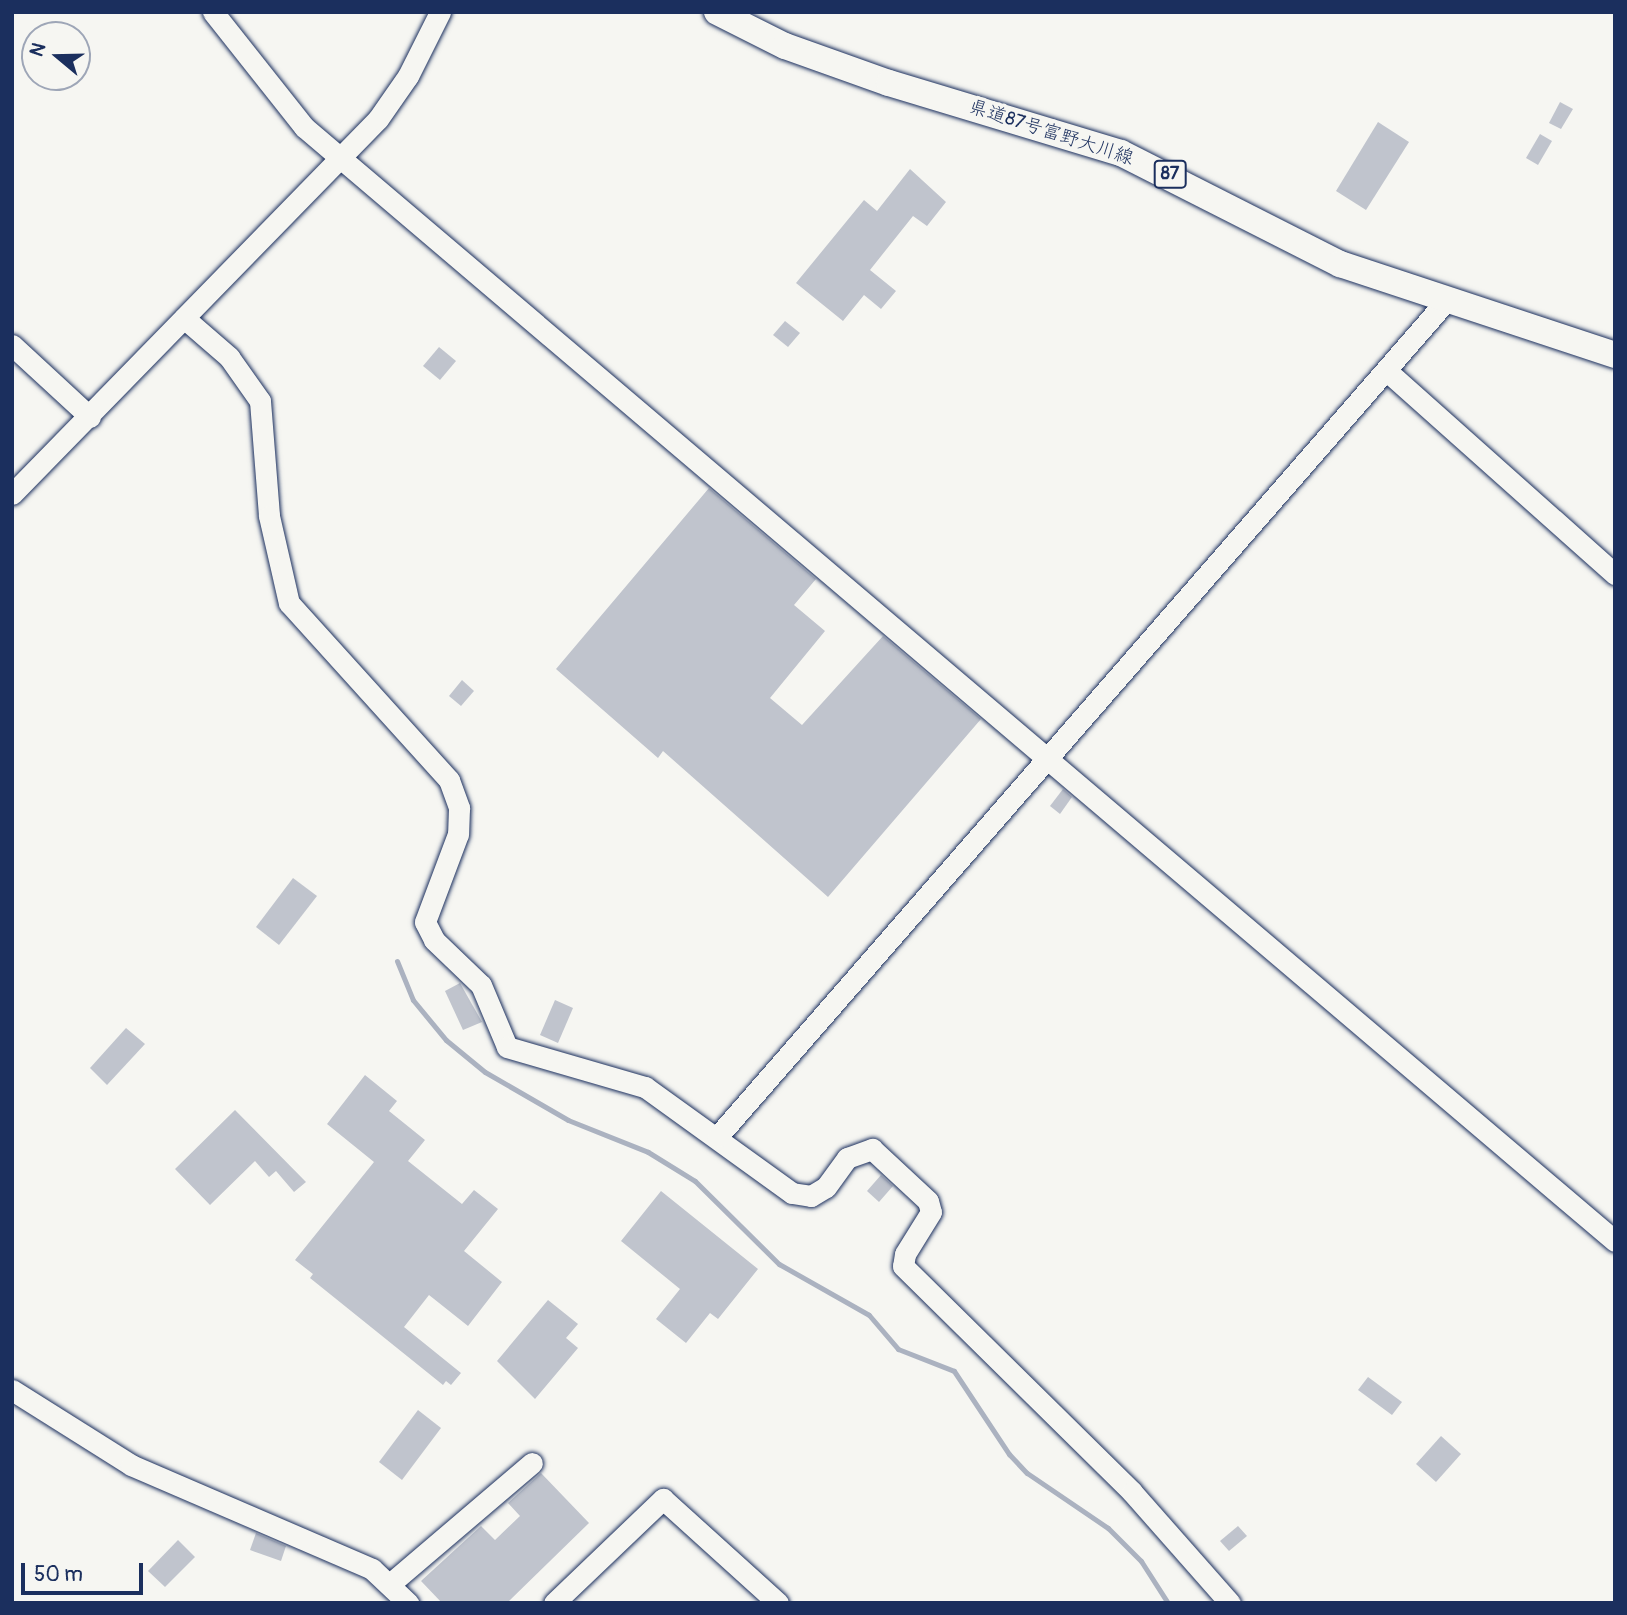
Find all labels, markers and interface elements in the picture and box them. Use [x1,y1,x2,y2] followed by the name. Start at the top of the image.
[21,21,91,91] north arrow
[25,40,51,60] text: N
[966,96,1136,170] street label: 県道87号富野大川線
[1152,160,1188,188] road number: 87
[24,1548,147,1592] scale bar
[34,1561,83,1588] text: 50 m

